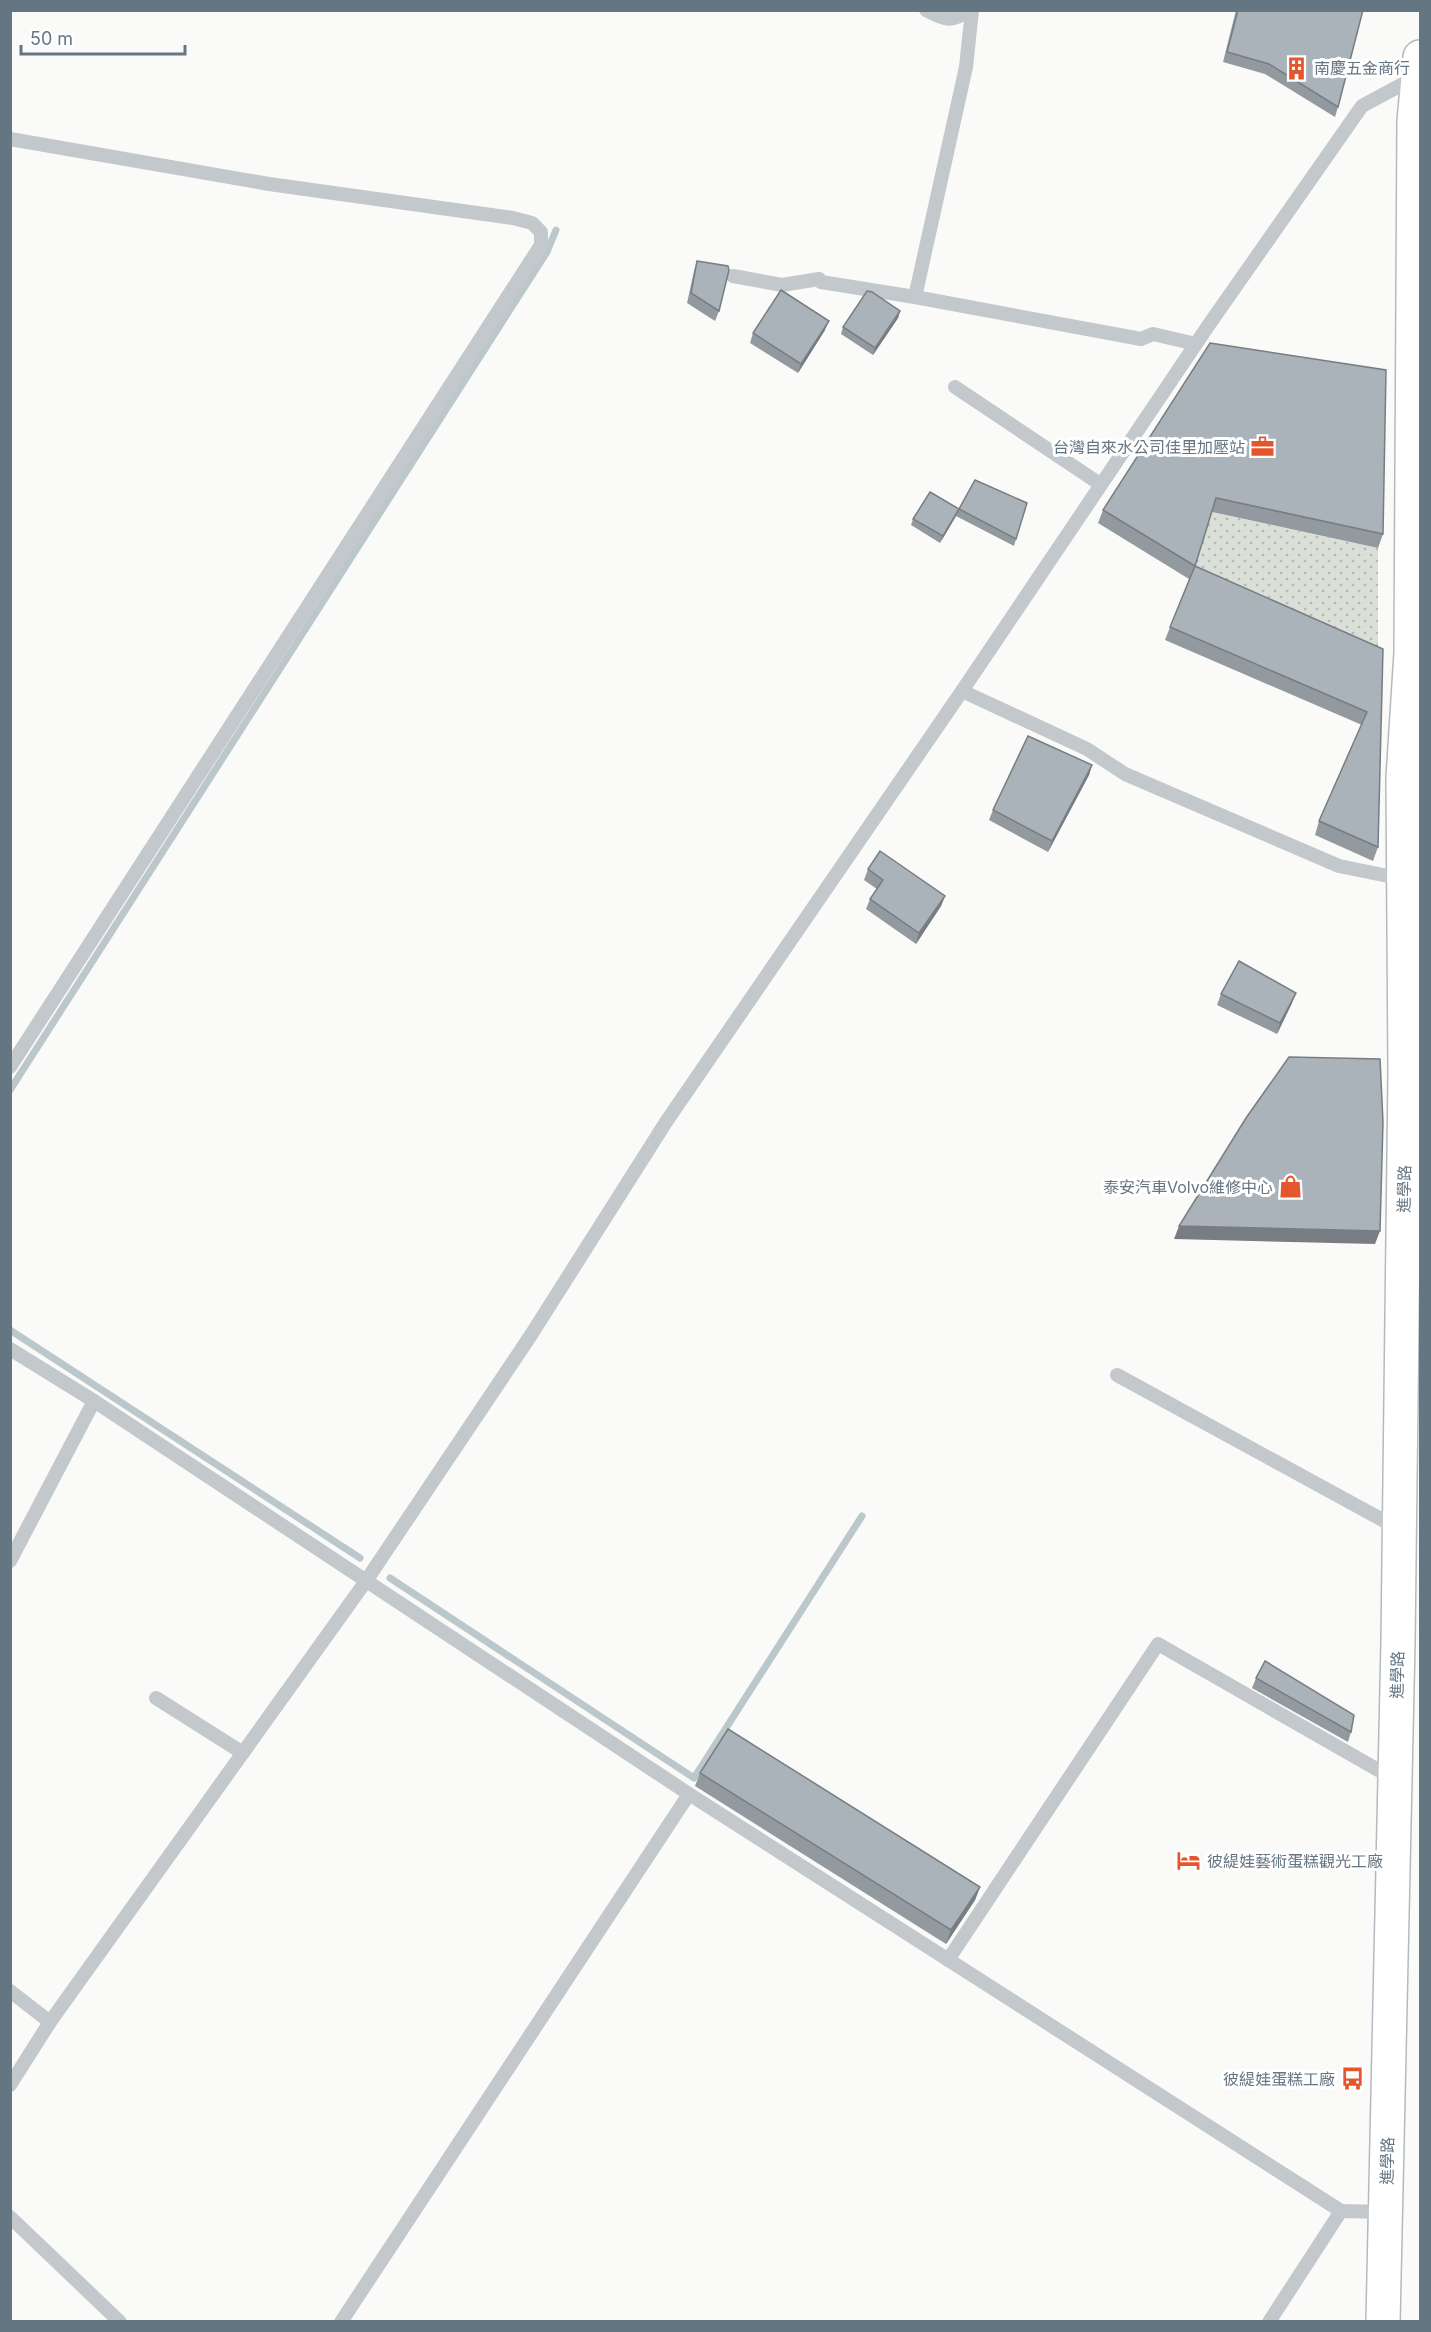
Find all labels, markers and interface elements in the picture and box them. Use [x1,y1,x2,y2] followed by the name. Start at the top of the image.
[21,18,184,56] scale bar
[30,28,73,49] text: 50 m
[1283,55,1309,81] building icon: 南慶五金商行
[1314,58,1410,78] place label: 南慶五金商行
[1250,434,1276,460] office icon: 台灣自來水公司佳里加壓站
[1053,437,1245,457] place label: 台灣自來水公司佳里加壓站
[1394,1165,1414,1213] street label: 進學路
[1278,1174,1304,1200] shop icon: 泰安汽車Volvo維修中心
[1103,1177,1273,1197] place label: 泰安汽車Volvo維修中心
[1387,1651,1407,1699] street label: 進學路
[1176,1848,1202,1874] hotel icon: 彼緹娃藝術蛋糕觀光工廠
[1207,1851,1383,1871] place label: 彼緹娃藝術蛋糕觀光工廠
[1340,2066,1366,2092] bus stop icon: 彼緹娃蛋糕工廠
[1223,2069,1335,2089] place label: 彼緹娃蛋糕工廠
[1377,2137,1397,2185] street label: 進學路

